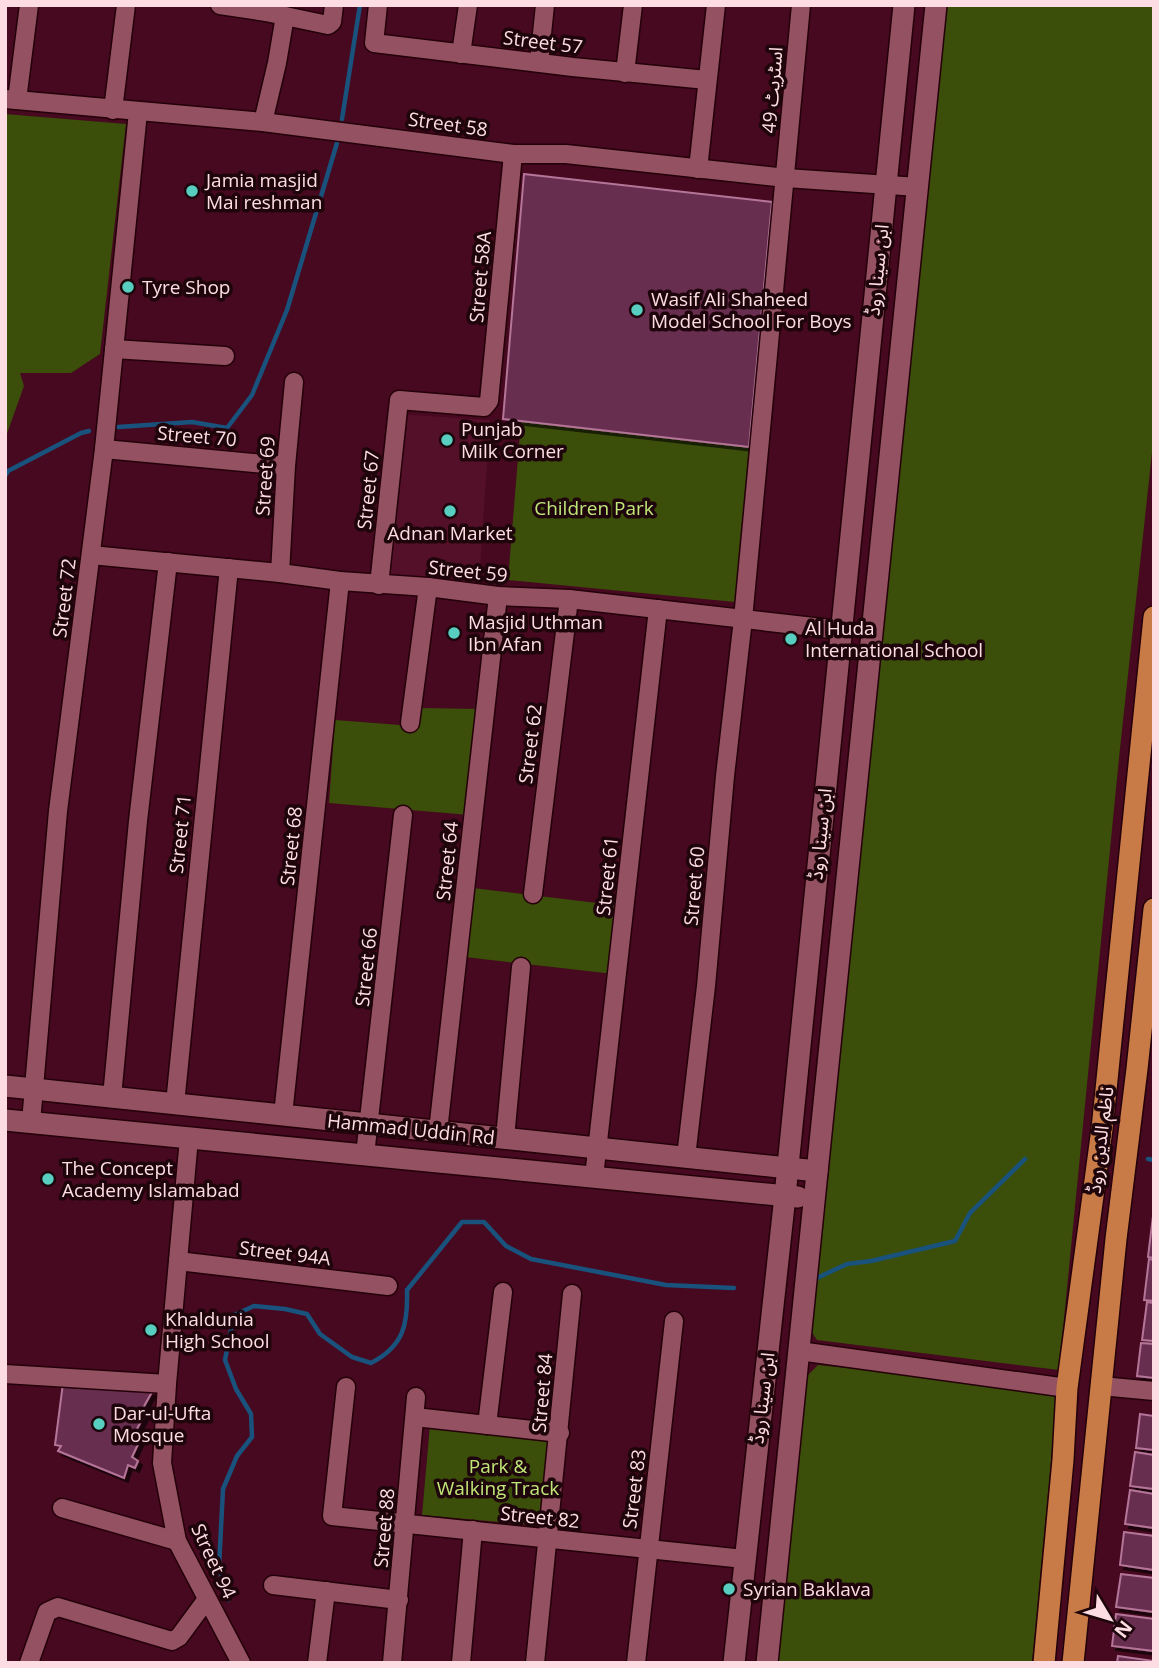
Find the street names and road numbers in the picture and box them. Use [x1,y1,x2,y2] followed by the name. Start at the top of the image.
[502,24,584,60] street label: Street 57
[755,46,789,134] street label: اسٹریٹ 49
[407,106,489,142] street label: Street 58
[859,223,895,317] street label: ابن سینا روڈ
[463,230,497,324] street label: Street 58A
[156,420,238,452] street label: Street 70
[249,435,281,517] street label: Street 69
[351,449,385,531] street label: Street 67
[427,554,509,588] street label: Street 59
[46,557,82,639] street label: Street 72
[512,703,548,785] street label: Street 62
[802,787,838,881] street label: ابن سینا روڈ
[163,793,197,875] street label: Street 71
[274,805,308,887] street label: Street 68
[430,820,464,902] street label: Street 64
[590,835,624,917] street label: Street 61
[678,845,710,927] street label: Street 60
[349,926,383,1008] street label: Street 66
[1081,1085,1121,1195] street label: ناظم الدین روڈ
[326,1107,496,1151] street label: Hammad Uddin Rd
[238,1235,332,1271] street label: Street 94A
[743,1351,781,1445] street label: ابن سینا روڈ
[526,1352,558,1434] street label: Street 84
[616,1448,652,1530] street label: Street 83
[368,1487,400,1569] street label: Street 88
[499,1500,581,1534] street label: Street 82
[185,1519,243,1603] street label: Street 94

